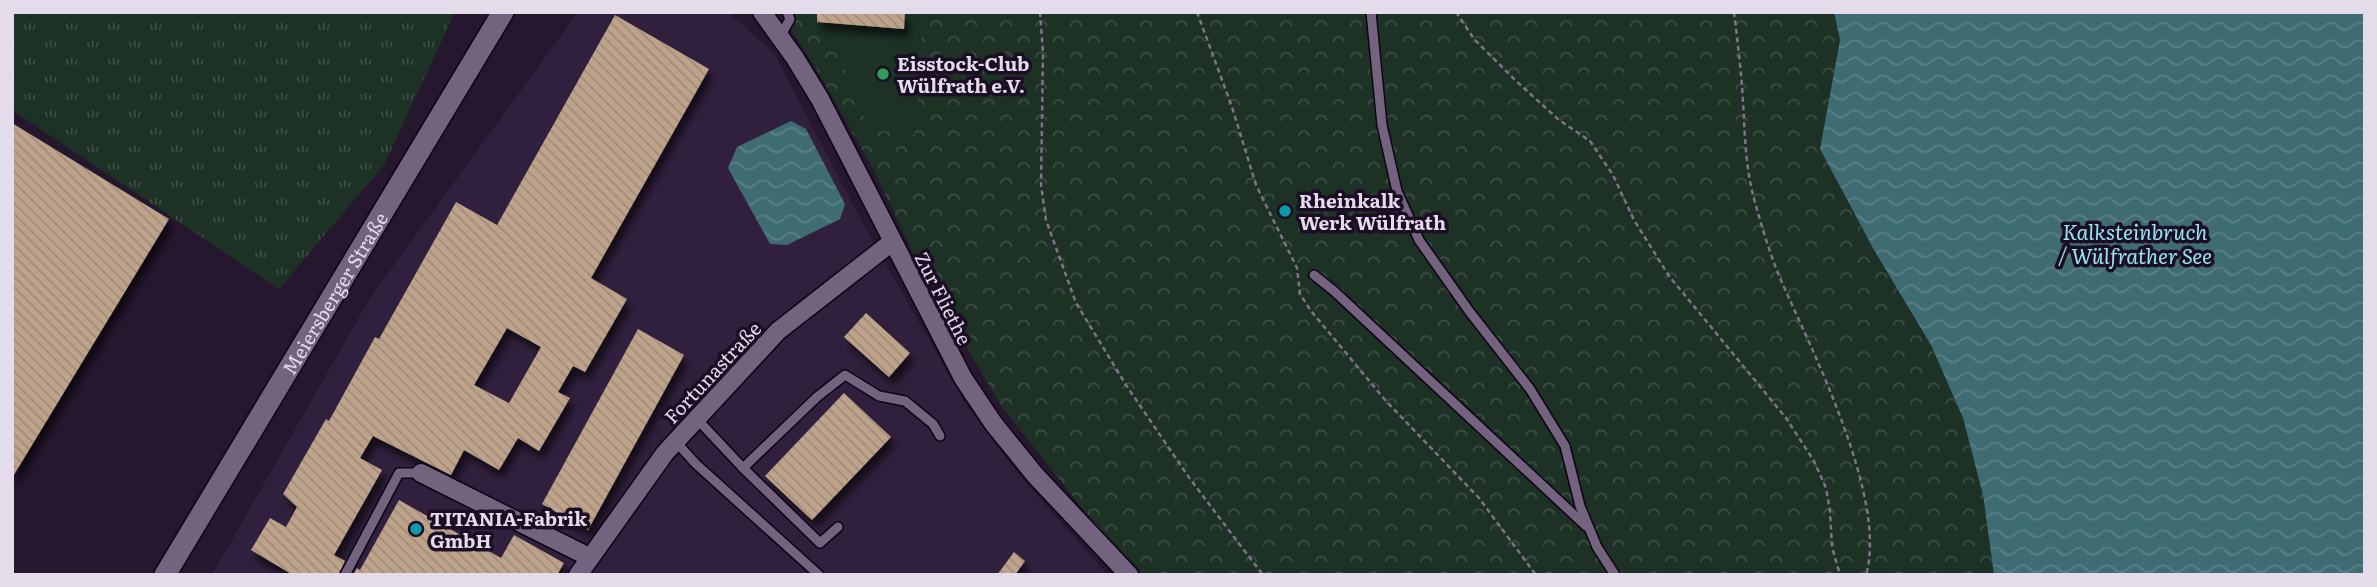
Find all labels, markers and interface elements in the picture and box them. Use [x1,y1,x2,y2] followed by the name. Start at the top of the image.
[897,49,1029,99] place label: Eisstock-Club Wülfrath e.V.
[875,66,891,82] marker: Eisstock-Club Wülfrath e.V.
[1299,186,1446,236] place label: Rheinkalk Werk Wülfrath
[1277,203,1293,219] marker: Rheinkalk Werk Wülfrath
[275,206,394,380] street label: Meiersberger Straße
[2058,215,2212,270] water label: Kalksteinbruch / Wülfrather See
[909,247,979,349] street label: Zur Fliethe
[657,315,767,429] street label: Fortunastraße
[430,504,587,554] place label: TITANIA-Fabrik GmbH
[408,521,424,537] marker: TITANIA-Fabrik GmbH

